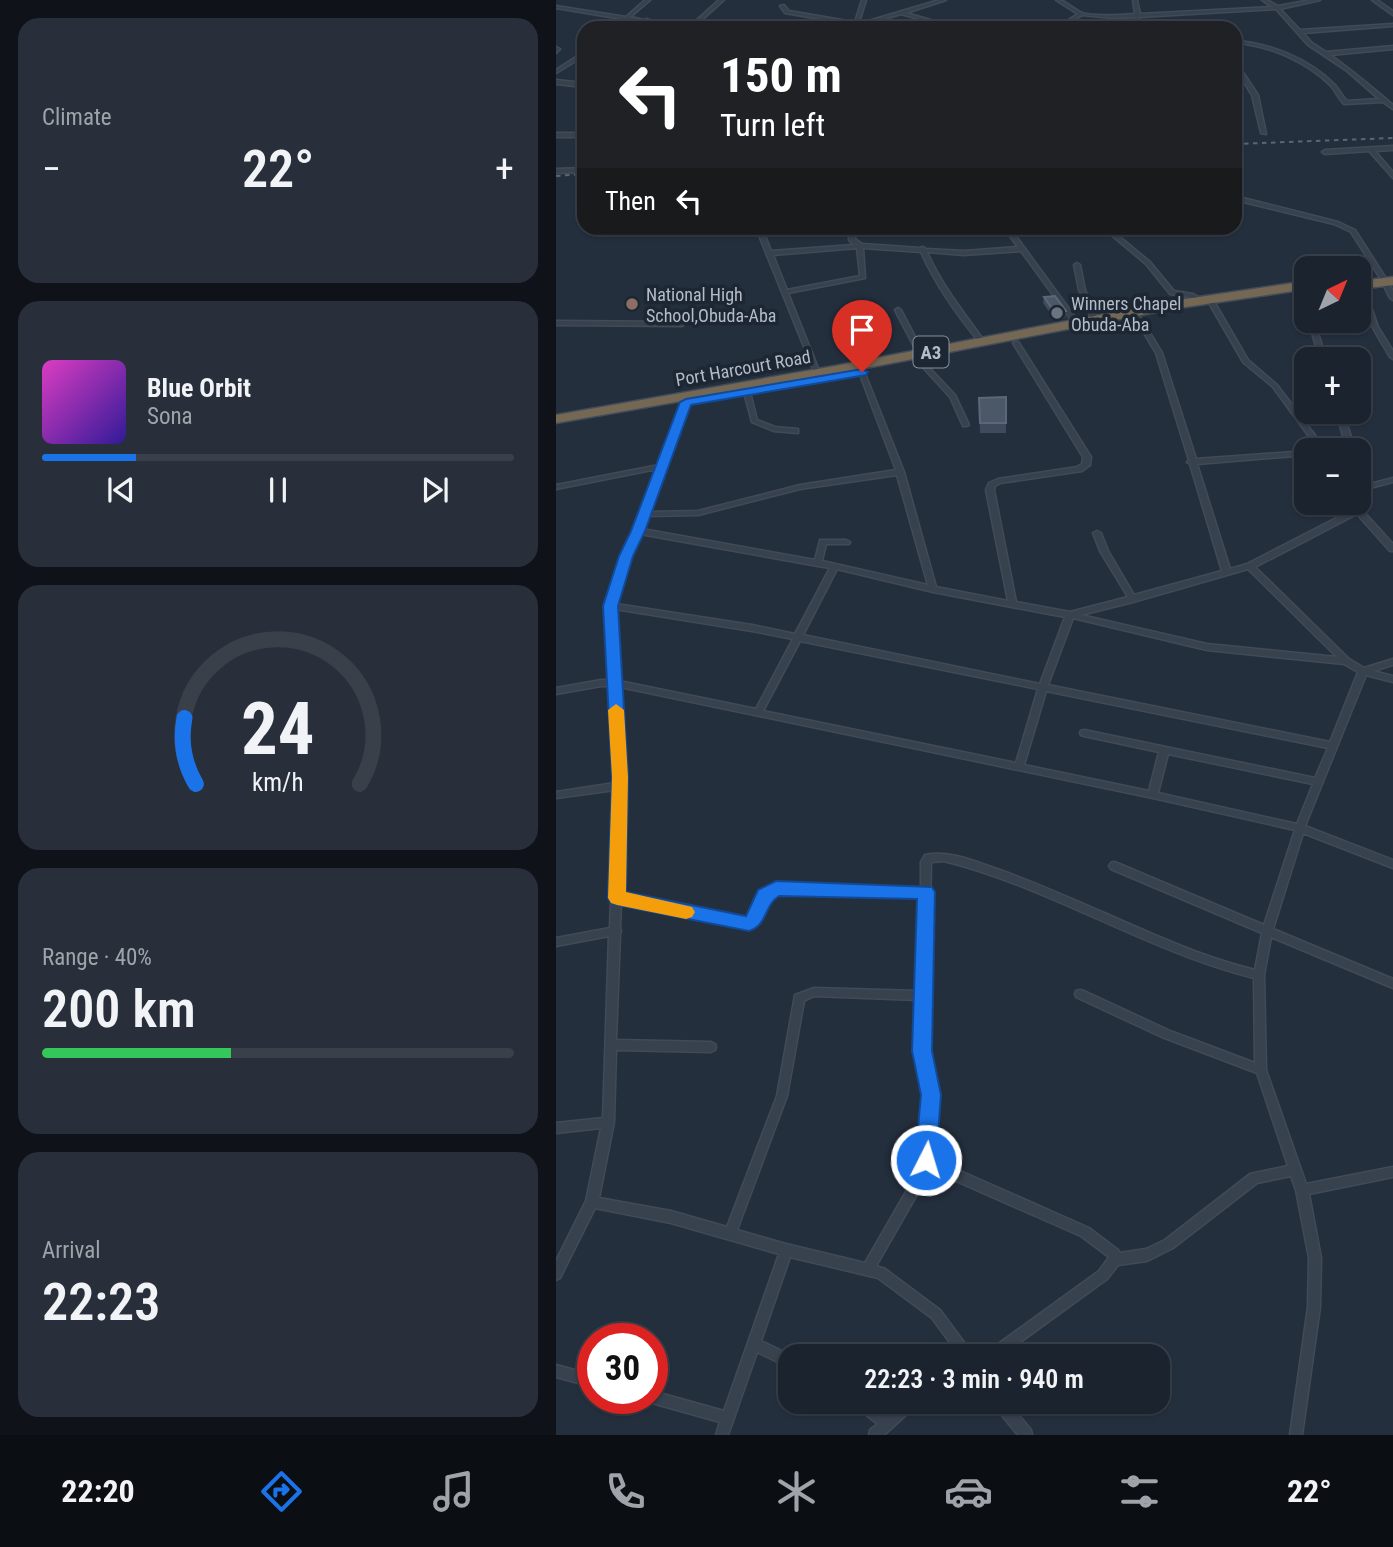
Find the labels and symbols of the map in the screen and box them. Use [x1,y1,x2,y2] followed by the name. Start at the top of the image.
[1294,256,1372,332] north arrow
[646,284,776,326] place label: National High School,Obuda-Aba
[1071,293,1182,335] place label: Winners Chapel Obuda-Aba
[624,296,640,312] marker: National High School,Obuda-Aba
[832,300,892,372] pin
[1049,305,1065,321] marker: Winners Chapel Obuda-Aba
[914,336,948,368] road number: A3
[674,346,812,390] street label: Port Harcourt Road
[889,1123,963,1197] position arrow
[577,1323,668,1414] speed limit sign: 30

